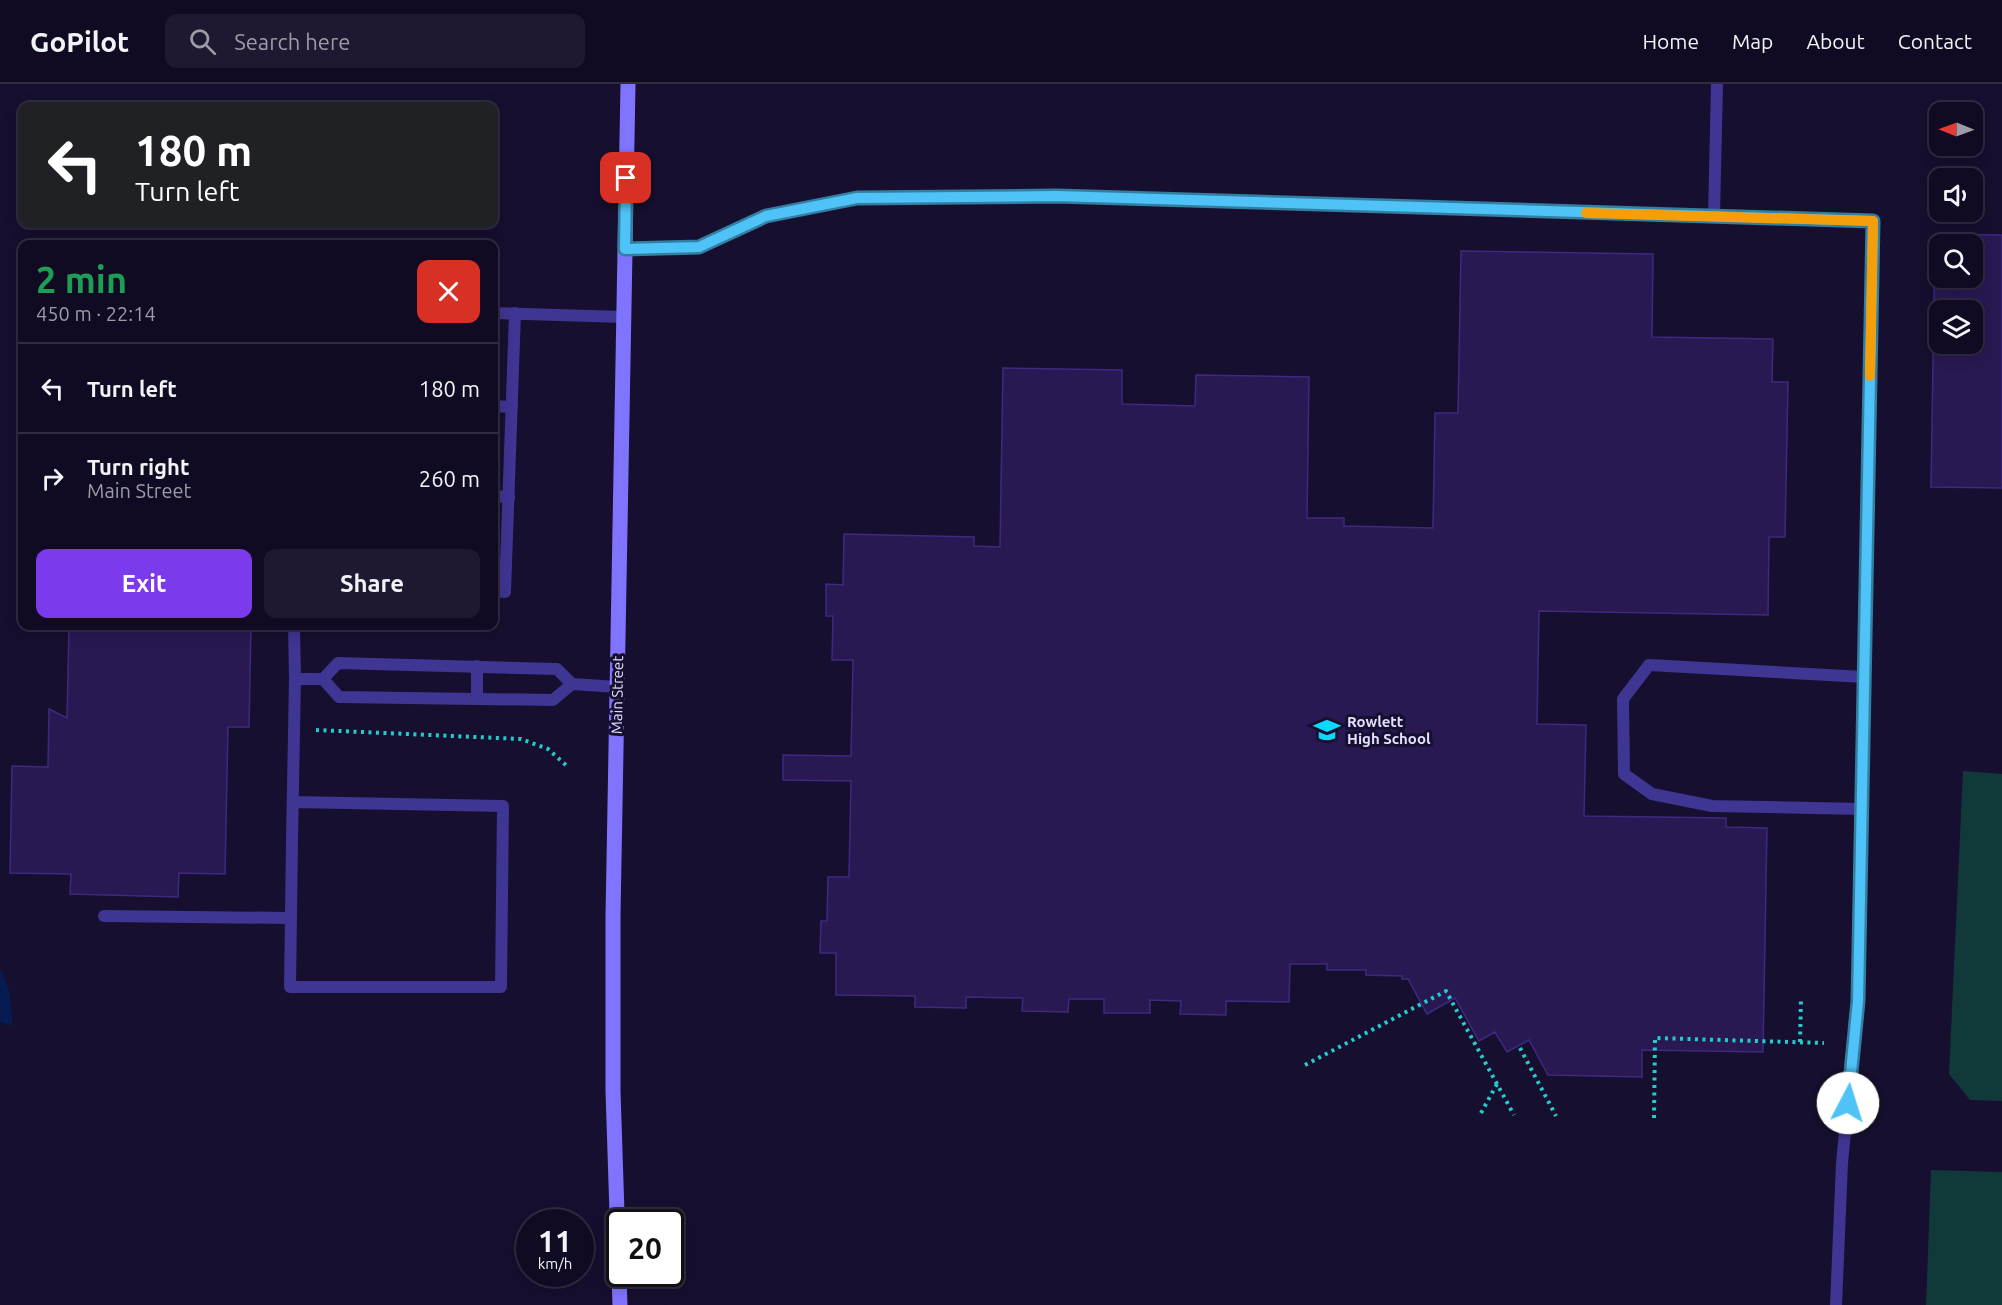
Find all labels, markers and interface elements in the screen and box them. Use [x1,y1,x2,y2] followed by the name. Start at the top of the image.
[165,14,585,68] search box
[186,25,219,58] icon: search
[30,26,129,57] text: GoPilot
[234,29,350,54] text: Search here
[1642,29,1699,53] text: Home
[1732,29,1773,53] text: Map
[1806,29,1865,53] text: About
[1898,29,1972,53] text: Contact
[1929,102,1983,156] north arrow
[1929,102,1983,354] map controls
[36,126,114,204] icon: left
[135,127,252,174] text: 180 m
[600,152,651,203] pin
[609,161,642,194] icon: arrive
[1929,168,1983,222] button: sound
[135,176,239,206] text: Turn left
[1929,234,1983,288] button: search
[36,259,127,300] text: 2 min
[417,260,480,323] button: close
[1929,300,1983,354] button: layers
[36,302,156,325] text: 450 m · 22:14
[36,372,69,405] icon: left
[87,376,177,401] text: Turn left
[419,376,480,401] text: 180 m
[87,454,189,479] text: Turn right
[36,462,69,495] icon: right
[419,466,480,491] text: 260 m
[87,479,191,502] text: Main Street
[36,549,252,618] button: Exit
[264,549,480,618] button: Share
[608,656,626,734] street label: Main Street
[1347,713,1431,747] place label: Rowlett High School
[1312,715,1342,745] school or university icon: Rowlett High School
[1816,1071,1880,1135] position arrow
[606,1209,684,1287] speed limit sign: 20
[538,1224,572,1258] text: 11
[538,1255,572,1272] text: km/h

